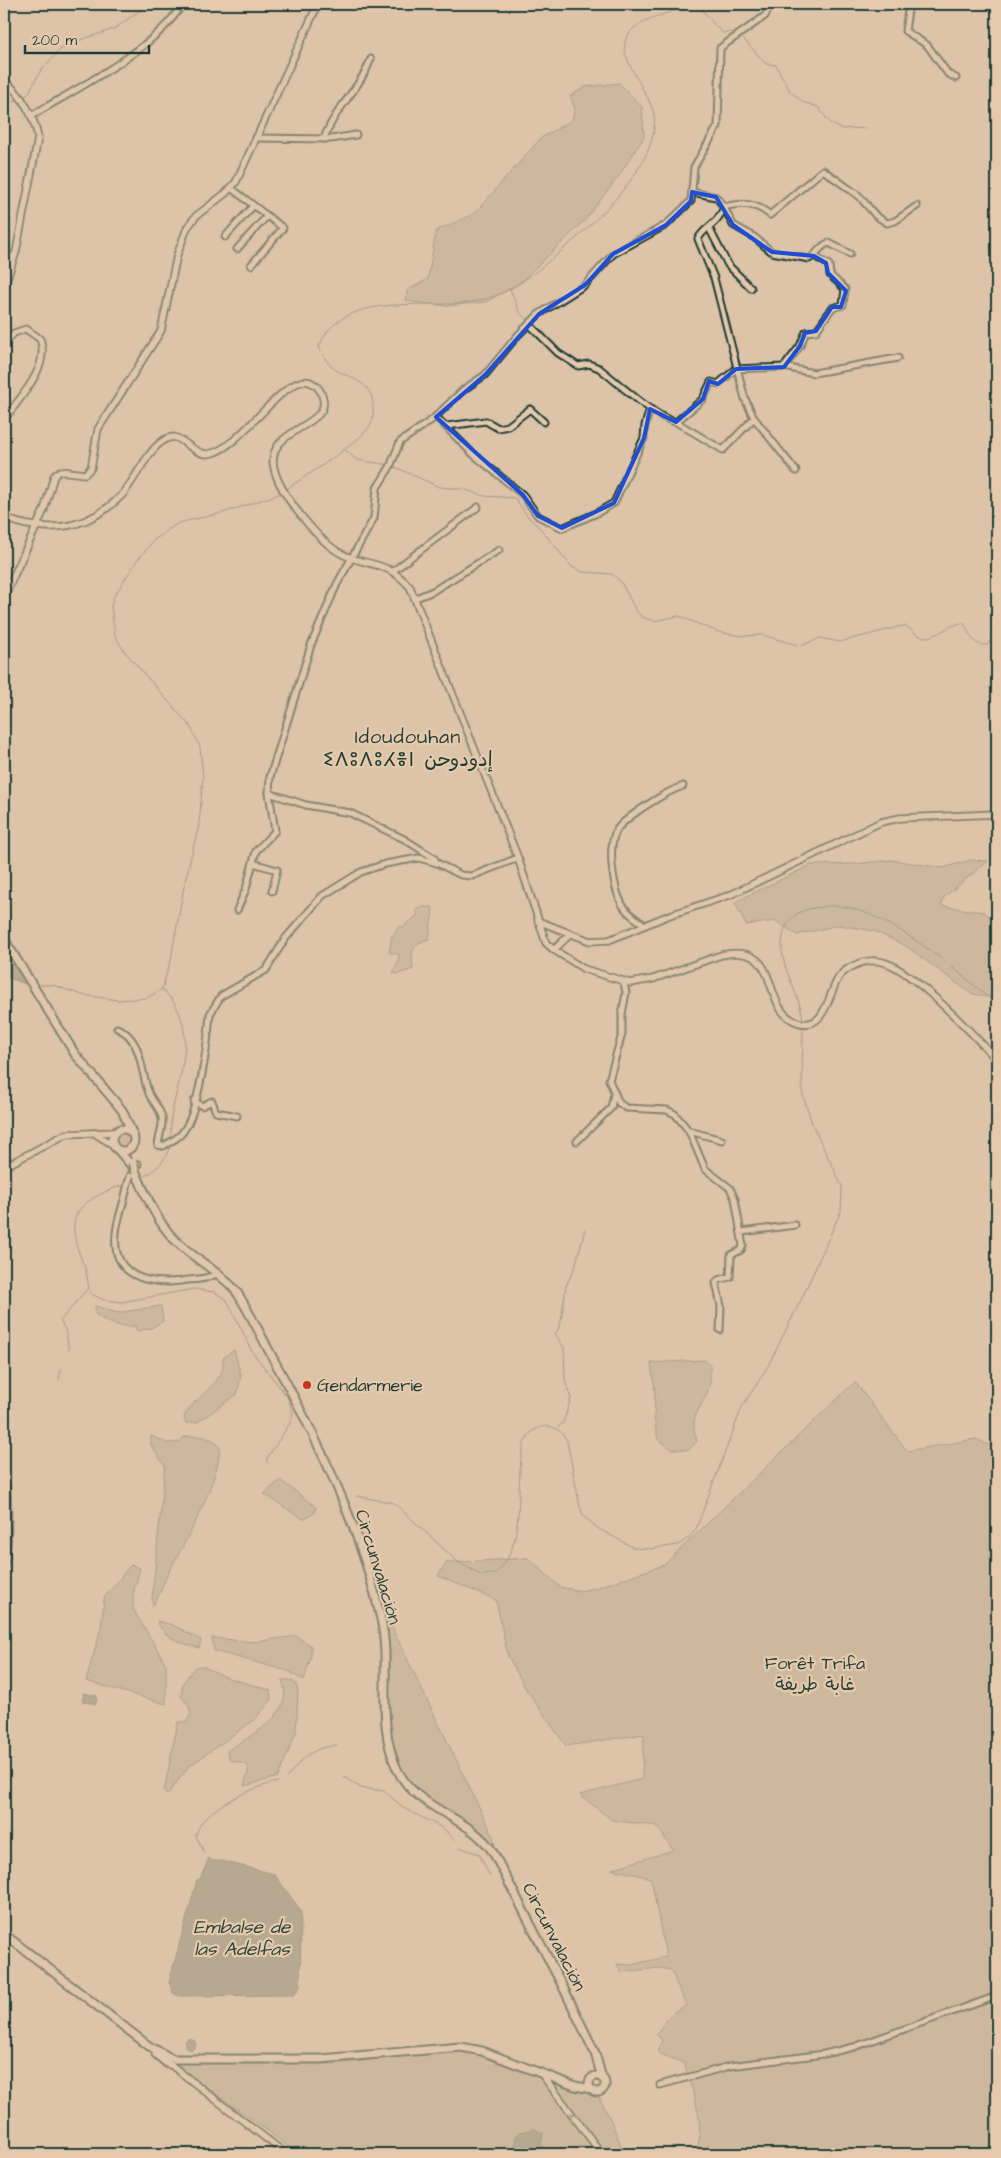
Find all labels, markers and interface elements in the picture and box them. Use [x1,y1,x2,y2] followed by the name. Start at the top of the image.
[25,22,149,54] scale bar
[32,30,78,51] text: 200 m
[323,723,493,774] district label: Idoudouhan ⵉⴷⵓⴷⵓⵃⴻⵏ إدودوحن
[317,1373,423,1398] place label: Gendarmerie
[301,1379,313,1391] marker: Gendarmerie
[349,1507,407,1627] street label: Circunvalación
[765,1651,865,1697] park label: Forêt Trifa غابة طريفة
[516,1878,592,1996] street label: Circunvalación
[194,1914,292,1963] water label: Embalse de las Adelfas
[569,2112,578,2121] one-way arrow

